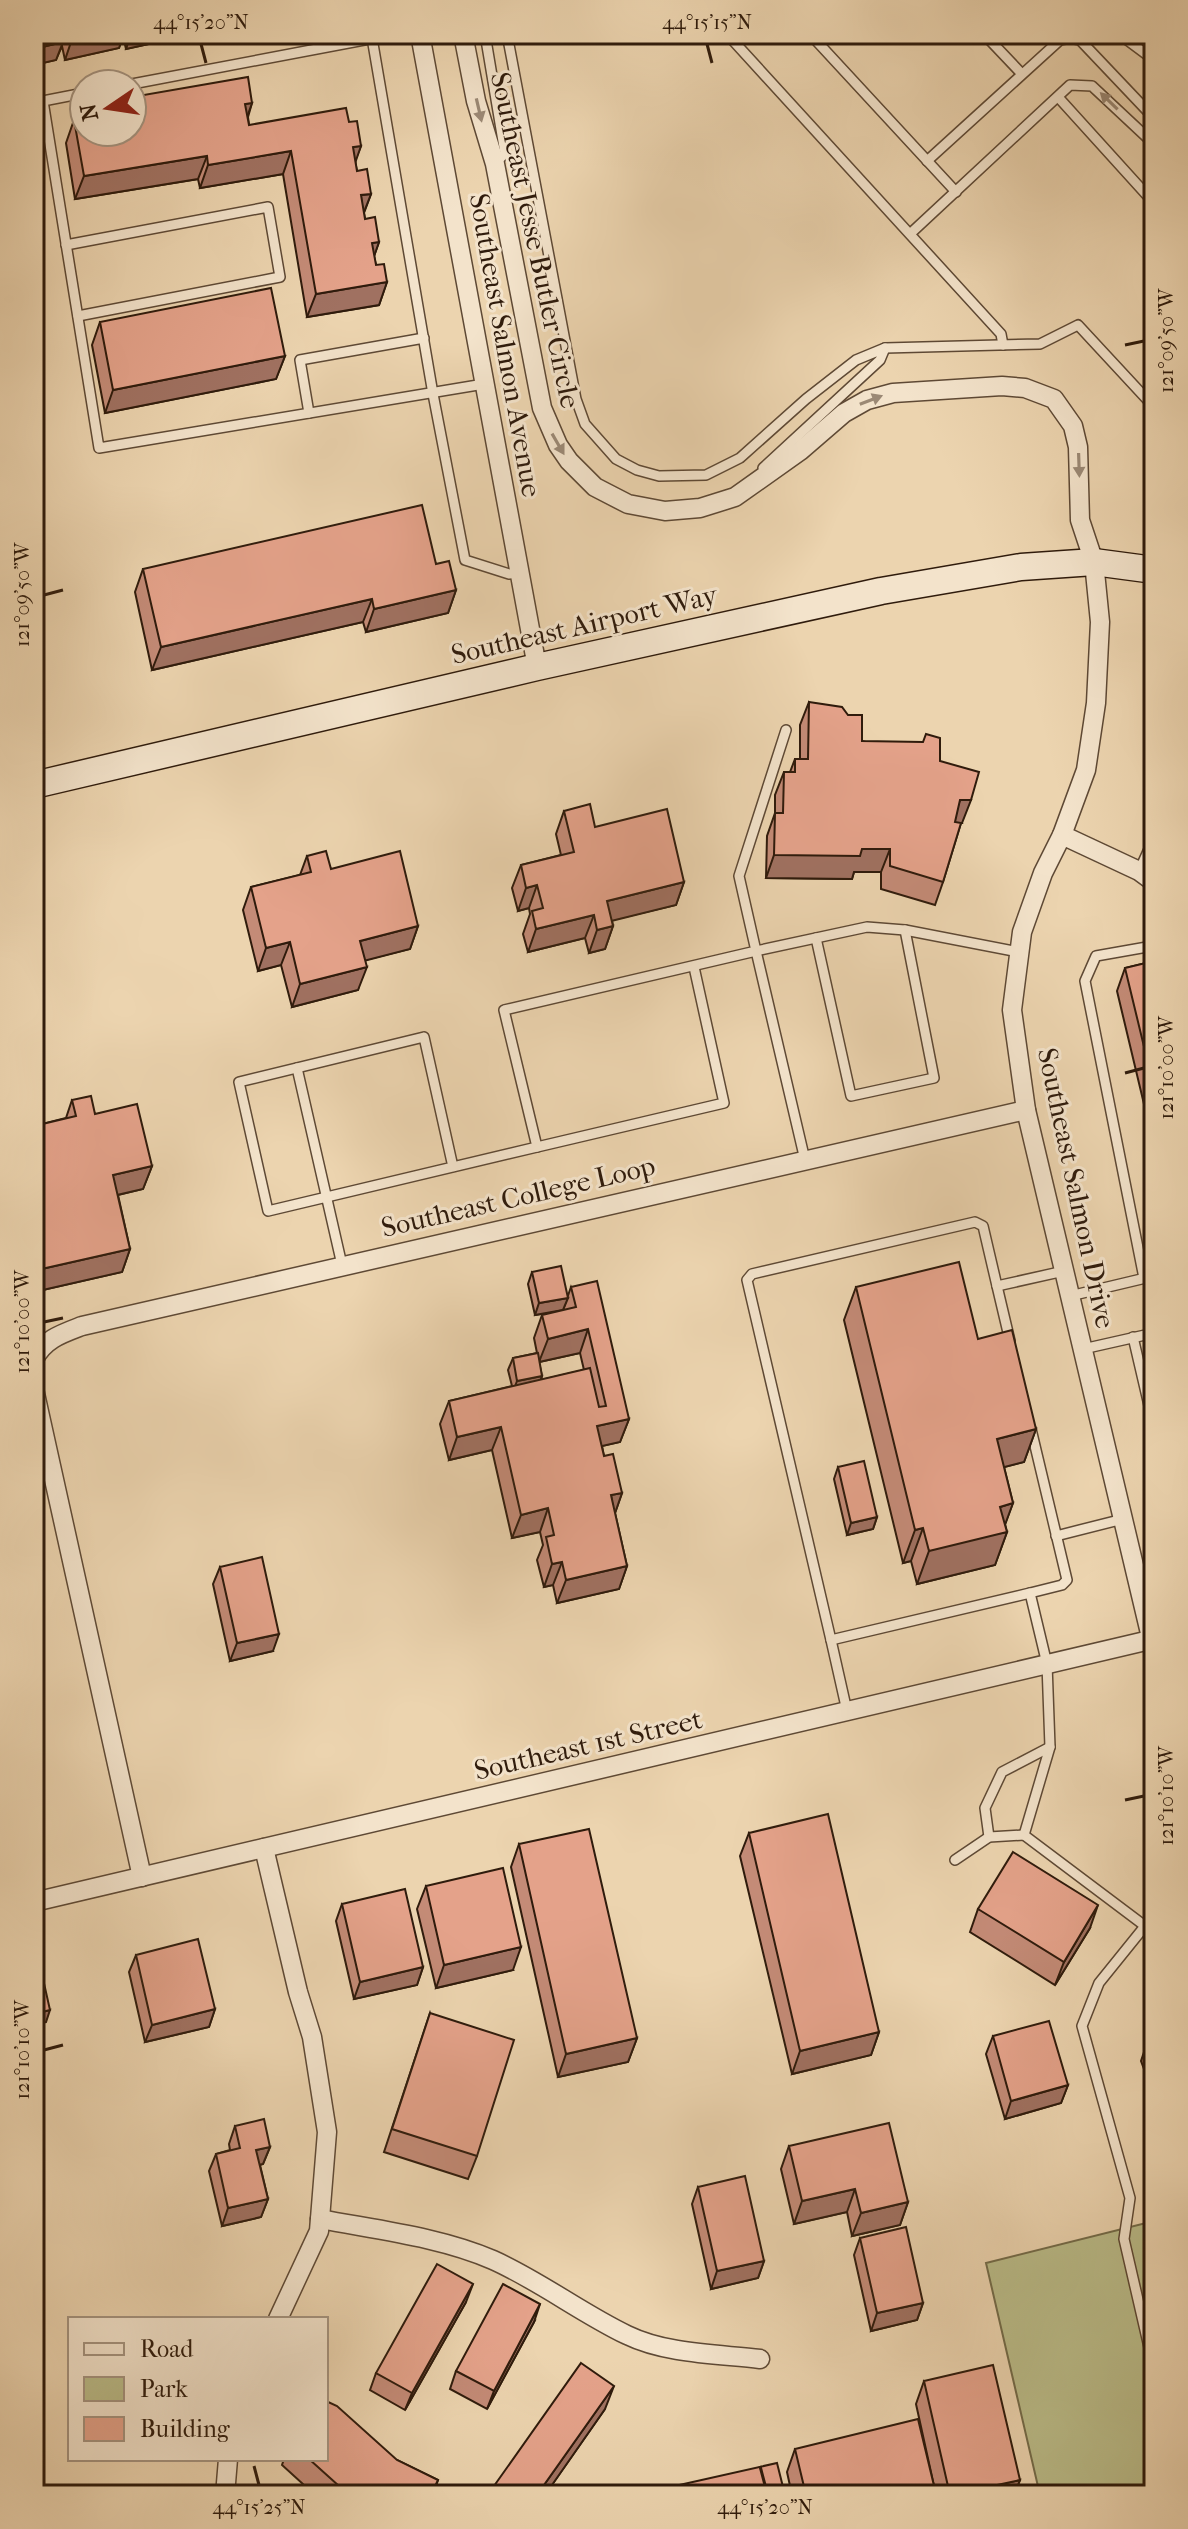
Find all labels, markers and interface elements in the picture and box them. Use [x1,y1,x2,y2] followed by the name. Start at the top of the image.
[153,11,249,34] text: 44°15'20"N
[662,11,752,34] text: 44°15'15"N
[68,68,148,148] north arrow
[484,69,587,411] street label: Southeast Jesse Butler Circle
[1100,92,1119,111] one-way arrow
[473,98,486,123] one-way arrow
[75,101,104,123] text: N
[463,191,549,500] street label: Southeast Salmon Avenue
[1155,287,1178,393] text: 121°09'50"W
[859,393,883,406] one-way arrow
[551,433,565,455] one-way arrow
[1072,453,1085,478] one-way arrow
[11,541,34,647] text: 121°09'50"W
[448,578,721,671] street label: Southeast Airport Way
[1155,1015,1178,1120] text: 121°10'00"W
[1031,1045,1122,1331] street label: Southeast Salmon Drive
[378,1149,658,1244] street label: Southeast College Loop
[11,1269,34,1374] text: 121°10'00"W
[471,1702,705,1787] street label: Southeast 1st Street
[1155,1745,1178,1846] text: 121°10'10"W
[11,1999,34,2100] text: 121°10'10"W
[68,2317,328,2461] legend
[140,2335,194,2363] text: Road
[140,2375,188,2403] text: Park
[140,2415,231,2443] text: Building
[213,2496,305,2519] text: 44°15'25"N
[717,2496,813,2519] text: 44°15'20"N

